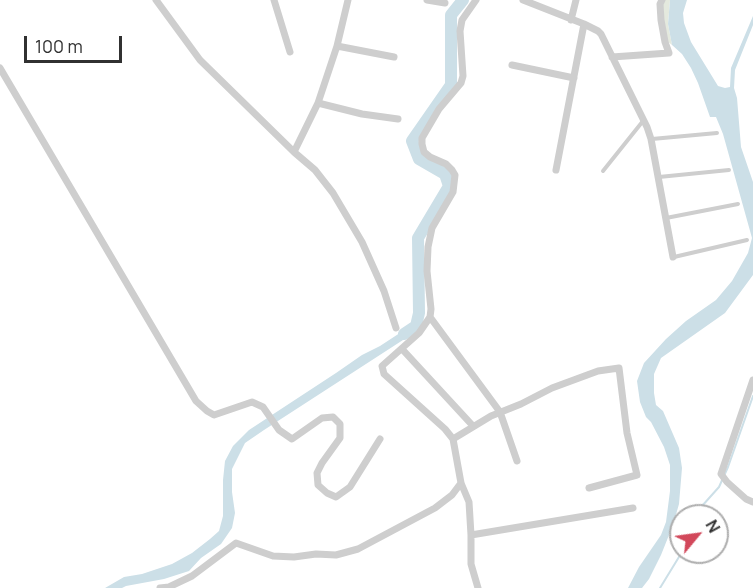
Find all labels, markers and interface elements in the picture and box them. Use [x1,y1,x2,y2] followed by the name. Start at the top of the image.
[27,24,124,62] scale bar
[35,34,83,58] text: 100 m
[669,504,729,564] north arrow
[701,516,725,537] text: N

